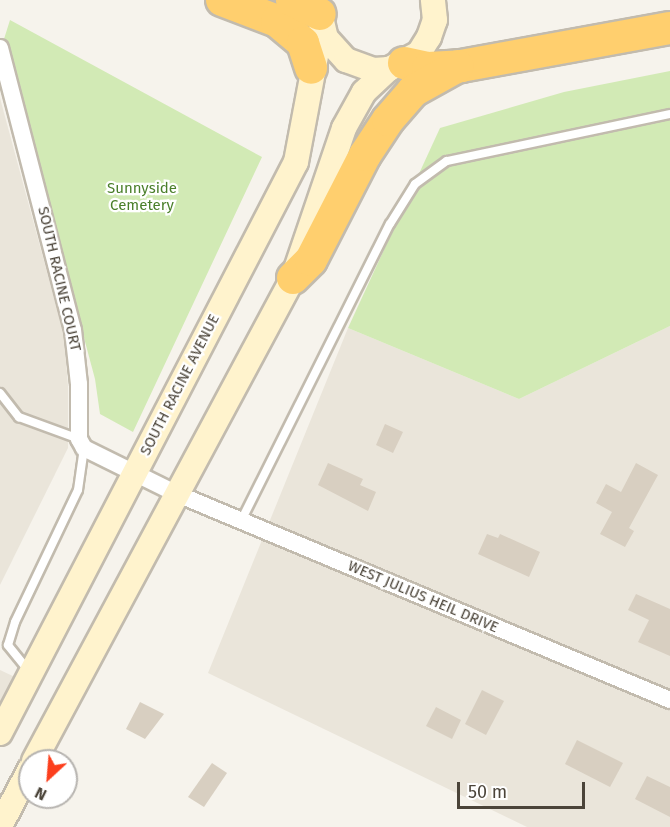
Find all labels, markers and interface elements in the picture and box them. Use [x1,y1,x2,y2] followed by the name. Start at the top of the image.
[107,179,177,214] park label: Sunnyside Cemetery
[34,205,84,353] street label: SOUTH RACINE COURT
[137,311,223,459] street label: SOUTH RACINE AVENUE
[345,557,501,637] street label: WEST JULIUS HEIL DRIVE
[18,749,78,809] north arrow
[460,770,588,808] scale bar
[468,781,507,803] text: 50 m
[32,783,50,805] text: N

